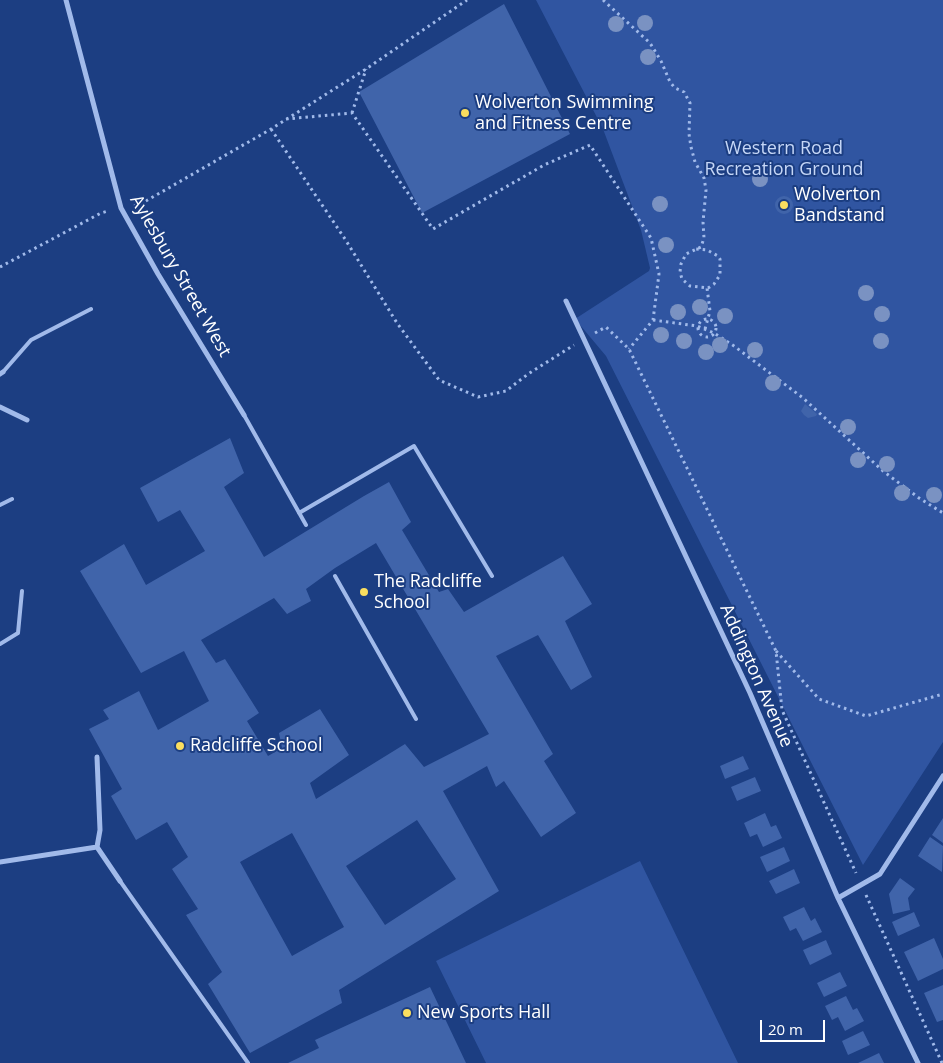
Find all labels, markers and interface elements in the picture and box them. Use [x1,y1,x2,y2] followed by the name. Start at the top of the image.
[475,92,653,134] place label: Wolverton Swimming and Fitness Centre
[459,107,471,119] marker: Wolverton Swimming and Fitness Centre
[704,138,864,180] park label: Western Road Recreation Ground
[794,184,885,226] place label: Wolverton Bandstand
[125,191,235,361] street label: Aylesbury Street West
[778,199,790,211] marker: Wolverton Bandstand
[374,571,482,614] place label: The Radcliffe School
[358,586,370,598] marker: The Radcliffe School
[715,601,797,751] street label: Addington Avenue
[190,735,322,757] place label: Radcliffe School
[174,740,186,752] marker: Radcliffe School
[417,1002,550,1024] place label: New Sports Hall
[401,1007,413,1019] marker: New Sports Hall
[763,1010,828,1042] scale bar
[768,1019,803,1039] text: 20 m

